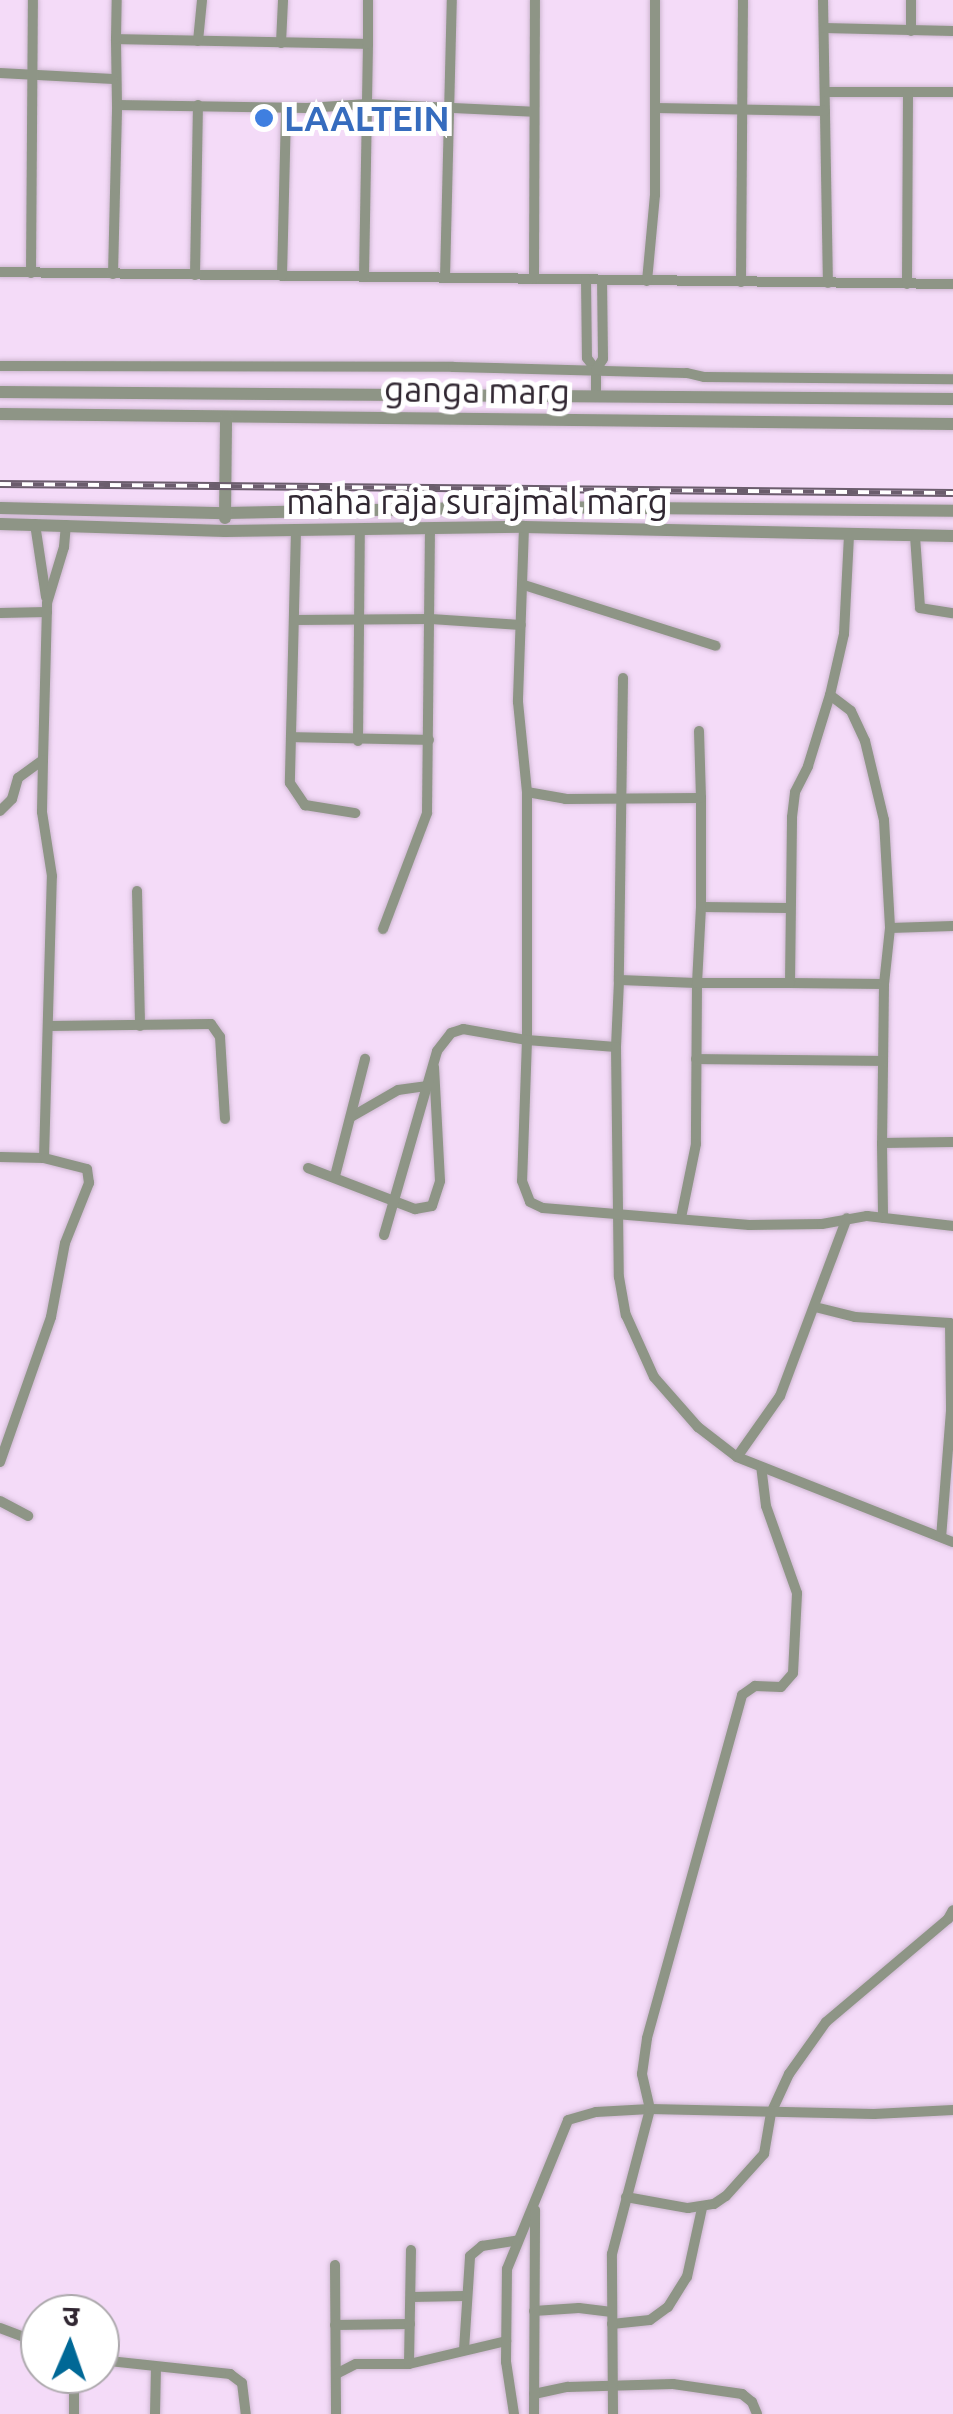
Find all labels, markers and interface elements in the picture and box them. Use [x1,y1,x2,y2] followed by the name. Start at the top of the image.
[284,97,450,139] place label: LAALTEIN
[253,107,275,129] marker: LAALTEIN
[384,367,570,413] street label: ganga marg
[286,480,668,522] street label: maha raja surajmal marg
[20,2294,120,2394] north arrow
[62,2300,80,2331] text: उ

